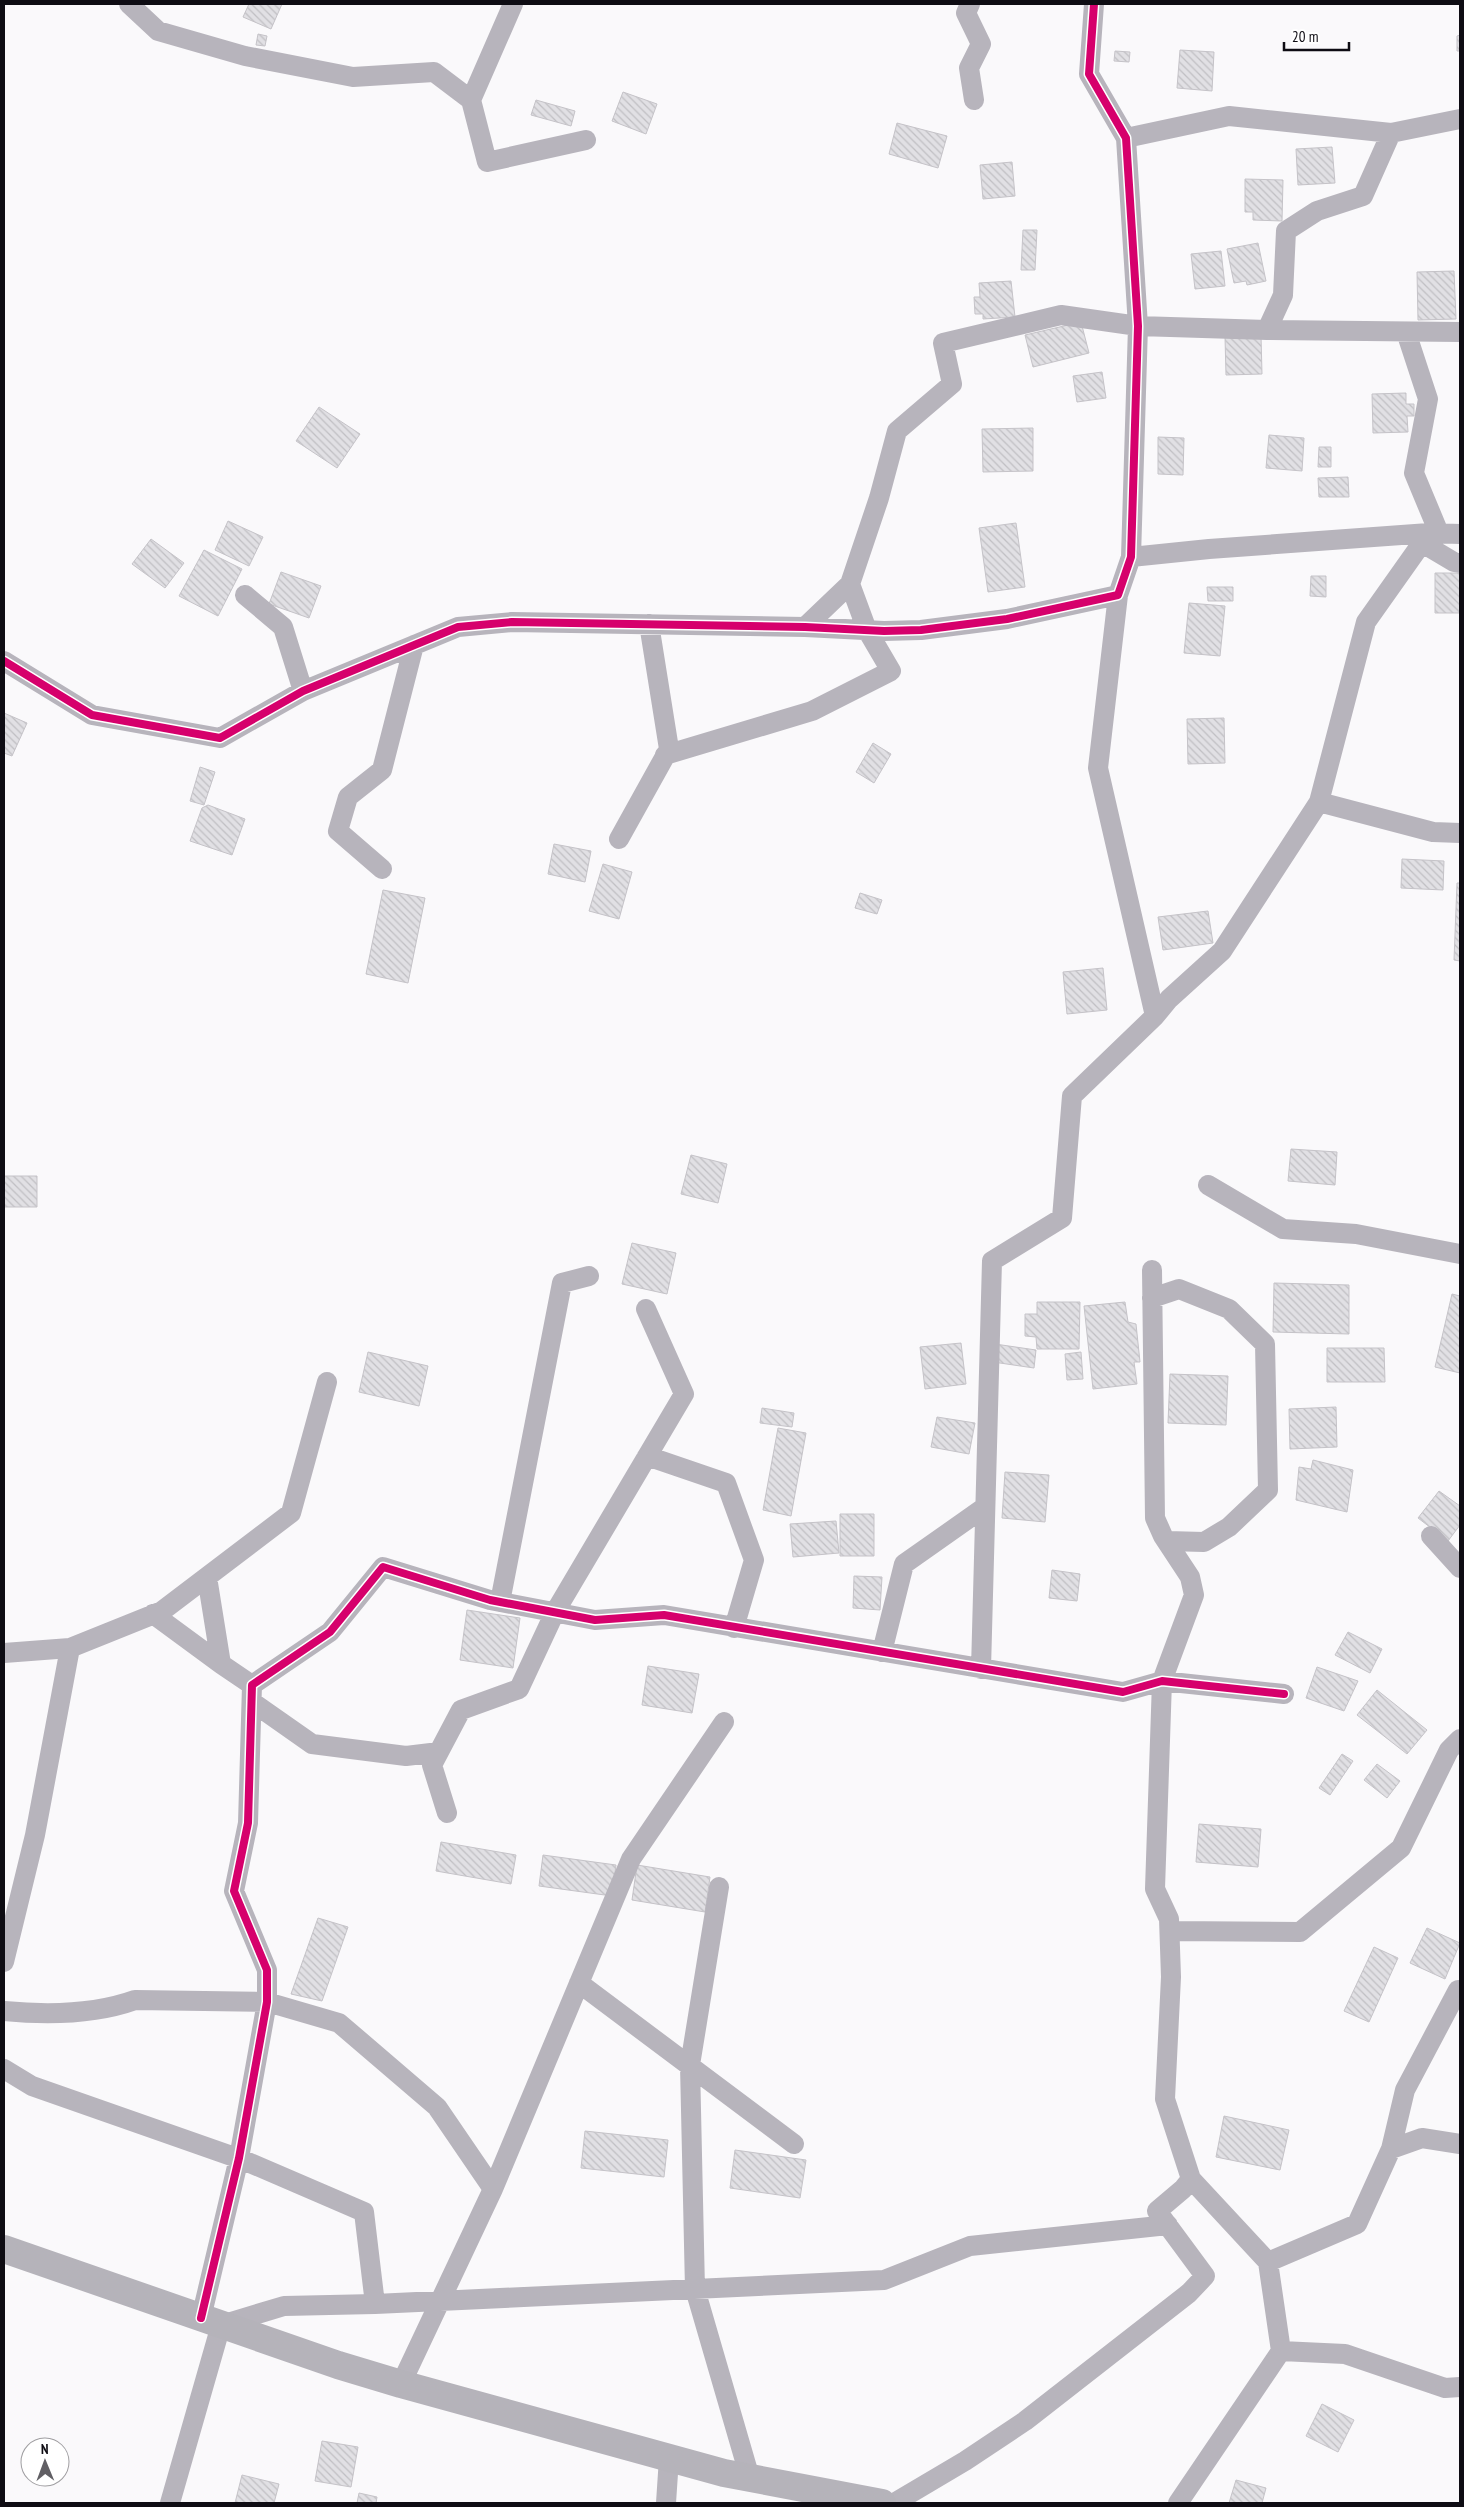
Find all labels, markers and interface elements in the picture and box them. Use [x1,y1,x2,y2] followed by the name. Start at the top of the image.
[1284,20,1349,52] scale bar
[1292,27,1318,46] text: 20 m
[20,2437,70,2487] north arrow
[41,2440,49,2458] text: N

